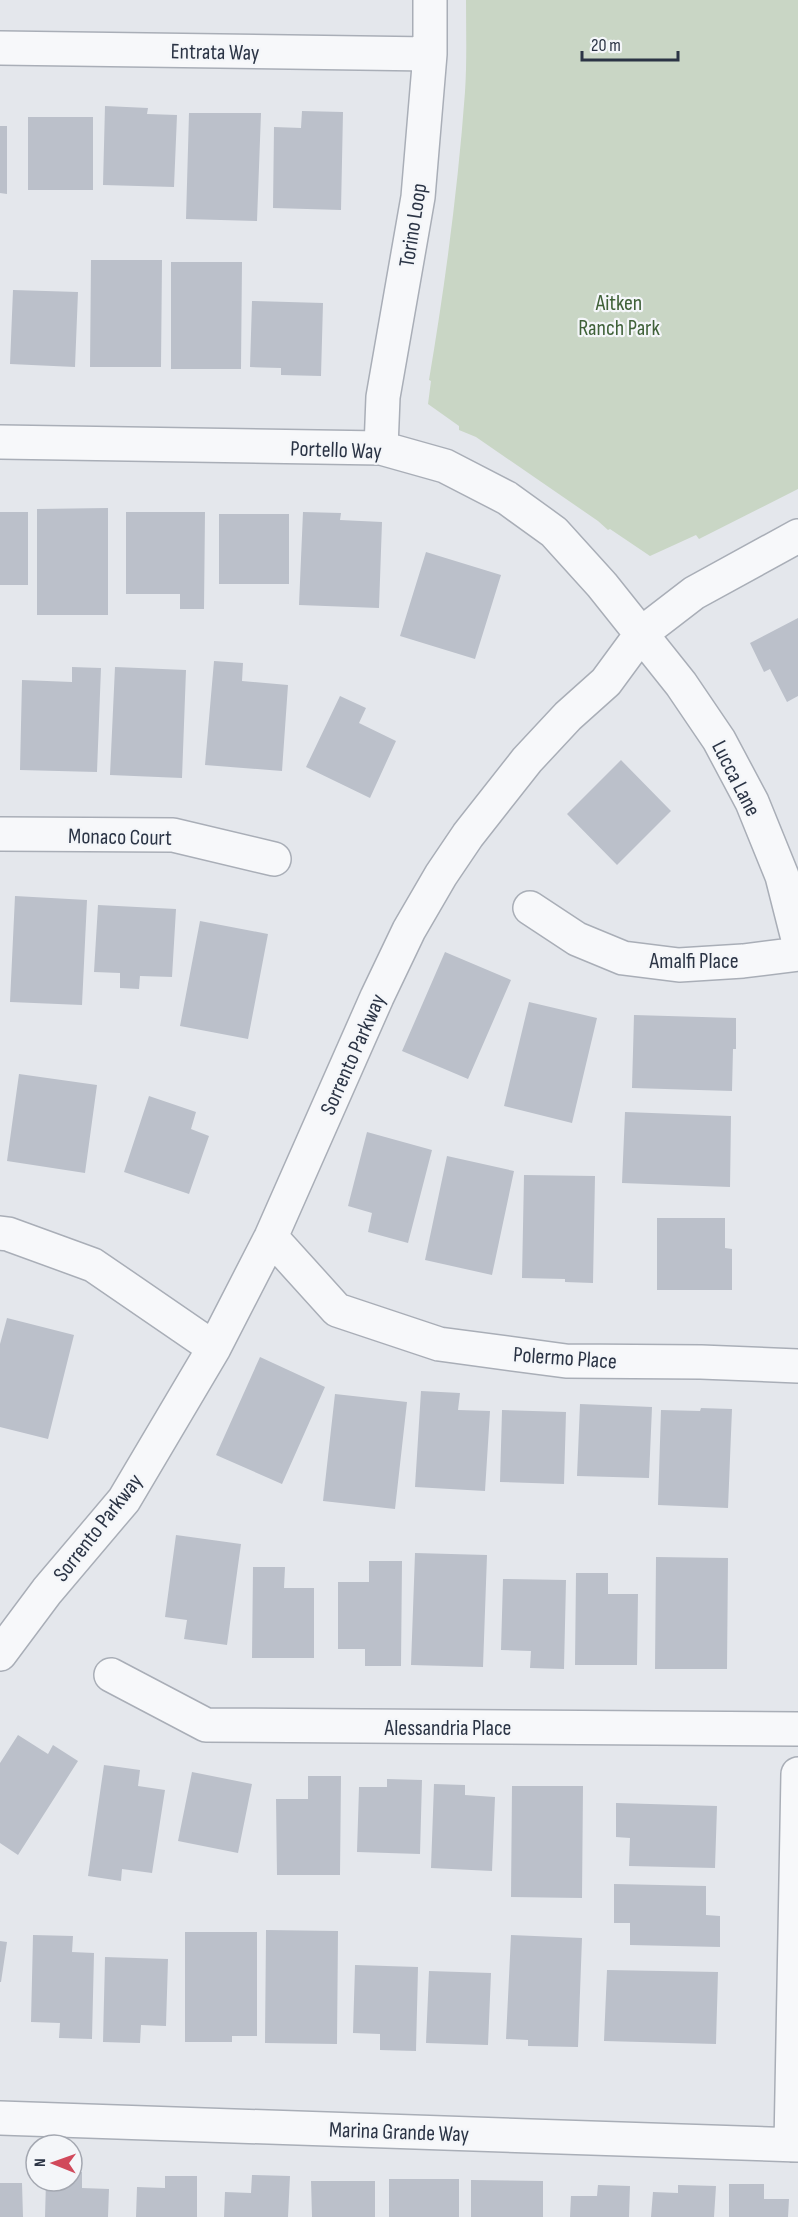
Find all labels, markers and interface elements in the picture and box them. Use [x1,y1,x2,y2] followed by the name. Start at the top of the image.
[582,24,678,62] scale bar
[591,35,621,56] text: 20 m
[170,38,260,67] street label: Entrata Way
[394,181,433,269] street label: Torino Loop
[578,290,660,342] park label: Aitken Ranch Park
[290,435,383,466] street label: Portello Way
[705,736,766,821] street label: Lucca Lane
[68,823,172,852] street label: Monaco Court
[648,948,739,975] street label: Amalfi Place
[315,990,392,1119] street label: Sorrento Parkway
[512,1341,618,1376] street label: Polermo Place
[48,1468,149,1587] street label: Sorrento Parkway
[384,1715,511,1742] street label: Alessandria Place
[328,2117,470,2148] street label: Marina Grande Way
[24,2133,84,2193] north arrow
[31,2158,50,2167] text: N

